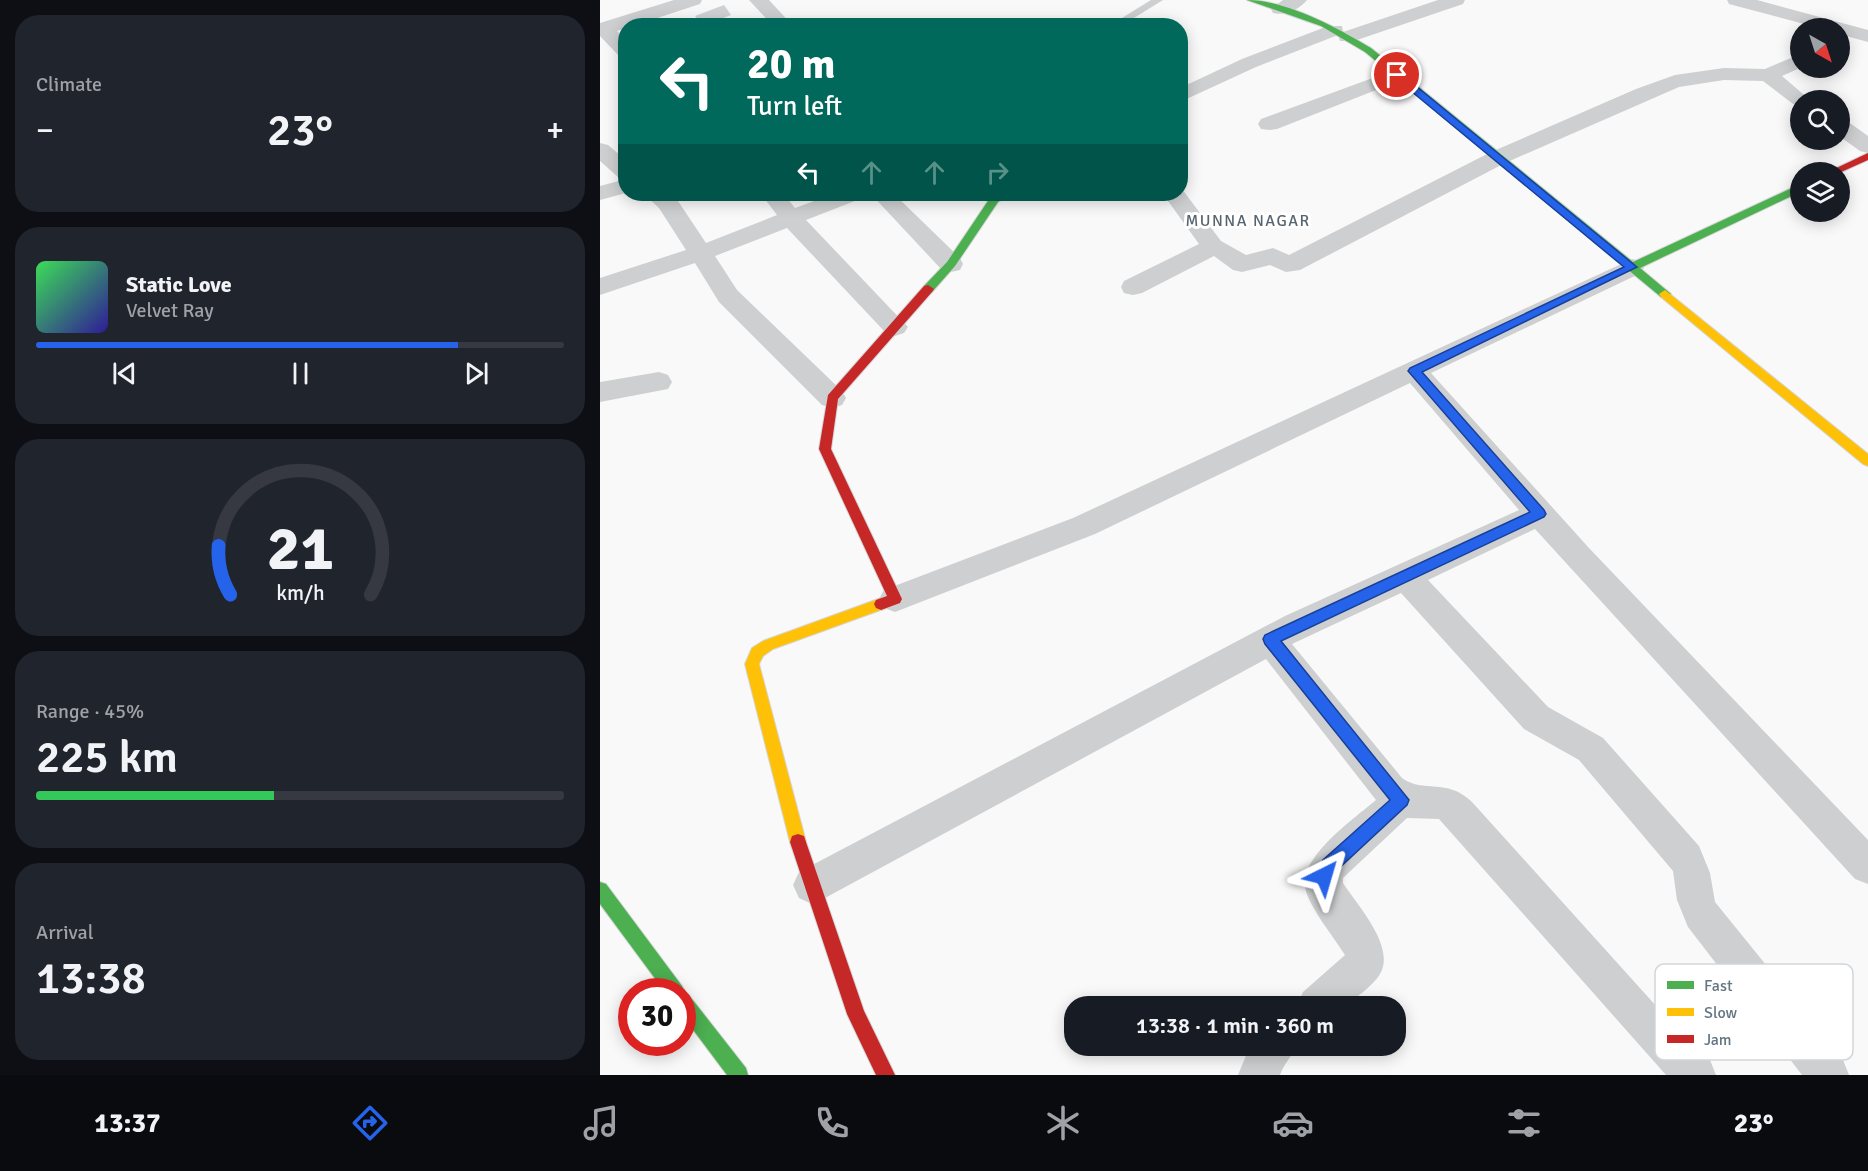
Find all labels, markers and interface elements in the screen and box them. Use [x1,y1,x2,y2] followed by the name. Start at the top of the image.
[1790,18,1850,78] north arrow
[1790,18,1850,222] map controls
[747,39,836,90] text: 20 m
[648,42,726,120] icon: left
[1371,49,1422,100] pin
[1380,58,1413,91] icon: arrive
[36,72,102,97] text: Climate
[747,90,842,123] text: Turn left
[1790,90,1850,150] button: search
[267,103,333,158] text: 23°
[36,110,54,151] text: −
[546,110,564,151] text: +
[792,156,825,189] icon: left
[855,156,888,189] icon: ahead
[918,156,951,189] icon: ahead
[981,156,1014,189] icon: right
[1790,162,1850,222] button: layers
[1185,211,1311,231] district label: MUNNA NAGAR
[126,271,232,298] text: Static Love
[126,298,214,323] text: Velvet Ray
[108,357,141,390] icon: previous
[284,357,317,390] icon: pause
[460,357,493,390] icon: next
[266,510,334,587] text: 21
[276,580,324,606] text: km/h
[36,699,144,724] text: Range · 45%
[36,730,178,785] text: 225 km
[1292,844,1356,908] position arrow
[36,920,94,945] text: Arrival
[36,951,146,1006] text: 13:38
[1655,964,1853,1060] legend
[1704,976,1733,996] text: Fast
[618,978,696,1056] speed limit sign: 30
[1704,1003,1738,1023] text: Slow
[1136,1012,1334,1039] text: 13:38 · 1 min · 360 m
[1704,1030,1732,1050] text: Jam
[349,1102,391,1144] icon: directions
[580,1102,622,1144] icon: music
[811,1102,853,1144] icon: phone
[1042,1102,1084,1144] icon: climate
[1272,1102,1314,1144] icon: car
[1503,1102,1545,1144] icon: filters
[94,1107,161,1140] text: 13:37
[1734,1107,1774,1140] text: 23°

